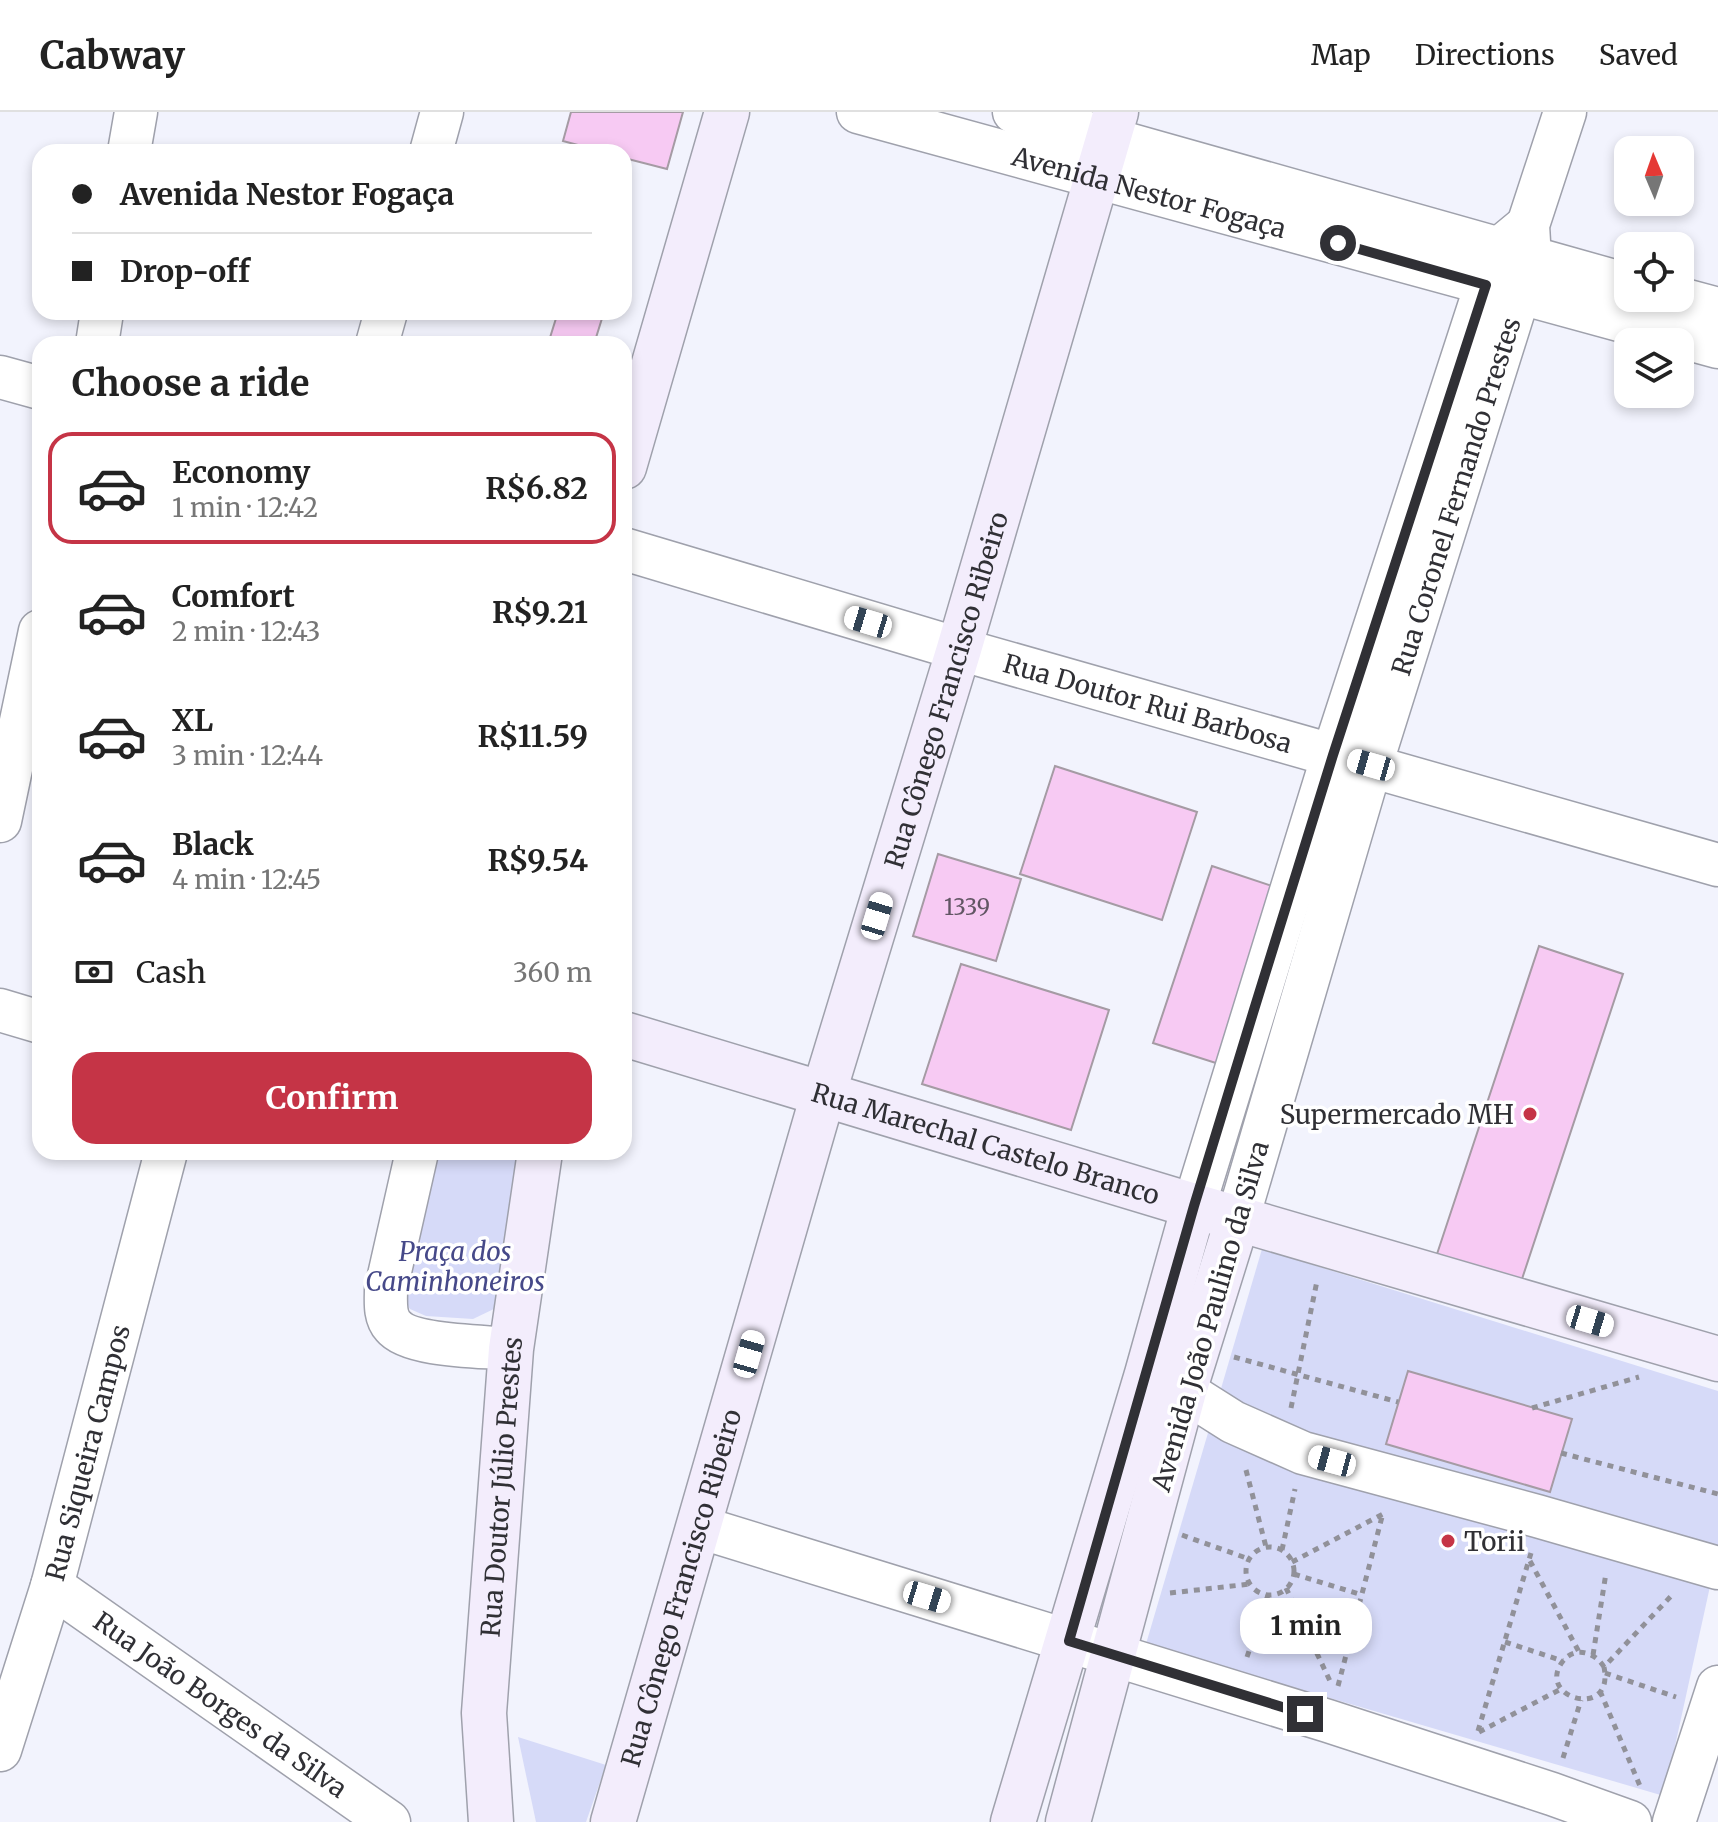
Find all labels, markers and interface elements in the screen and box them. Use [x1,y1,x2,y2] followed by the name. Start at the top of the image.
[40,32,185,79] text: Cabway
[1311,37,1371,73] text: Map
[1415,37,1555,73] text: Directions
[1599,37,1678,73] text: Saved
[1614,136,1694,216] north arrow
[1614,136,1694,408] map controls
[1008,139,1290,245] street label: Avenida Nestor Fogaça
[120,175,454,213] text: Avenida Nestor Fogaça
[1320,225,1356,261] route start
[1614,232,1694,312] button: locate
[120,252,250,290] text: Drop-off
[1384,313,1527,679] street label: Rua Coronel Fernando Prestes
[1614,328,1694,408] button: layers
[72,361,309,406] text: Choose a ride
[76,452,148,524] icon: car
[172,453,310,491] text: Economy
[485,469,588,507] text: R$6.82
[172,491,318,524] text: 1 min · 12:42
[877,508,1015,872] street label: Rua Cônego Francisco Ribeiro
[76,576,148,648] icon: car
[172,577,295,615] text: Comfort
[492,593,588,631] text: R$9.21
[842,604,894,640] car
[172,615,320,648] text: 2 min · 12:43
[1000,646,1296,759] street label: Rua Doutor Rui Barbosa
[76,700,148,772] icon: car
[172,701,213,739] text: XL
[478,717,588,755] text: R$11.59
[172,739,323,772] text: 3 min · 12:44
[1345,747,1397,783] car
[76,824,148,896] icon: car
[172,825,254,863] text: Black
[487,841,588,879] text: R$9.54
[172,863,321,896] text: 4 min · 12:45
[859,890,895,942] car
[944,893,990,921] house number: 1339
[72,950,116,994] icon: cash
[136,953,206,991] text: Cash
[513,956,592,989] text: 360 m
[72,1052,592,1144] button: Confirm
[808,1075,1164,1211] street label: Rua Marechal Castelo Branco
[1280,1098,1514,1131] place label: Supermercado MH
[1521,1105,1539,1123] marker: Supermercado MH
[1144,1137,1276,1496] street label: Avenida João Paulino da Silva
[365,1235,545,1298] park label: Praça dos Caminhoneiros
[1564,1303,1616,1339] car
[38,1321,136,1584] street label: Rua Siqueira Campos
[731,1328,767,1380] car
[473,1334,529,1638] street label: Rua Doutor Júlio Prestes
[613,1405,748,1770] street label: Rua Cônego Francisco Ribeiro
[1306,1443,1358,1479] car
[1464,1525,1525,1558] place label: Torii
[1439,1532,1457,1550] marker: Torii
[901,1579,953,1615] car
[1239,1598,1371,1654] callout: 1 min
[87,1604,354,1804] street label: Rua João Borges da Silva
[1271,1609,1341,1642] text: 1 min
[1287,1696,1323,1732] route end

